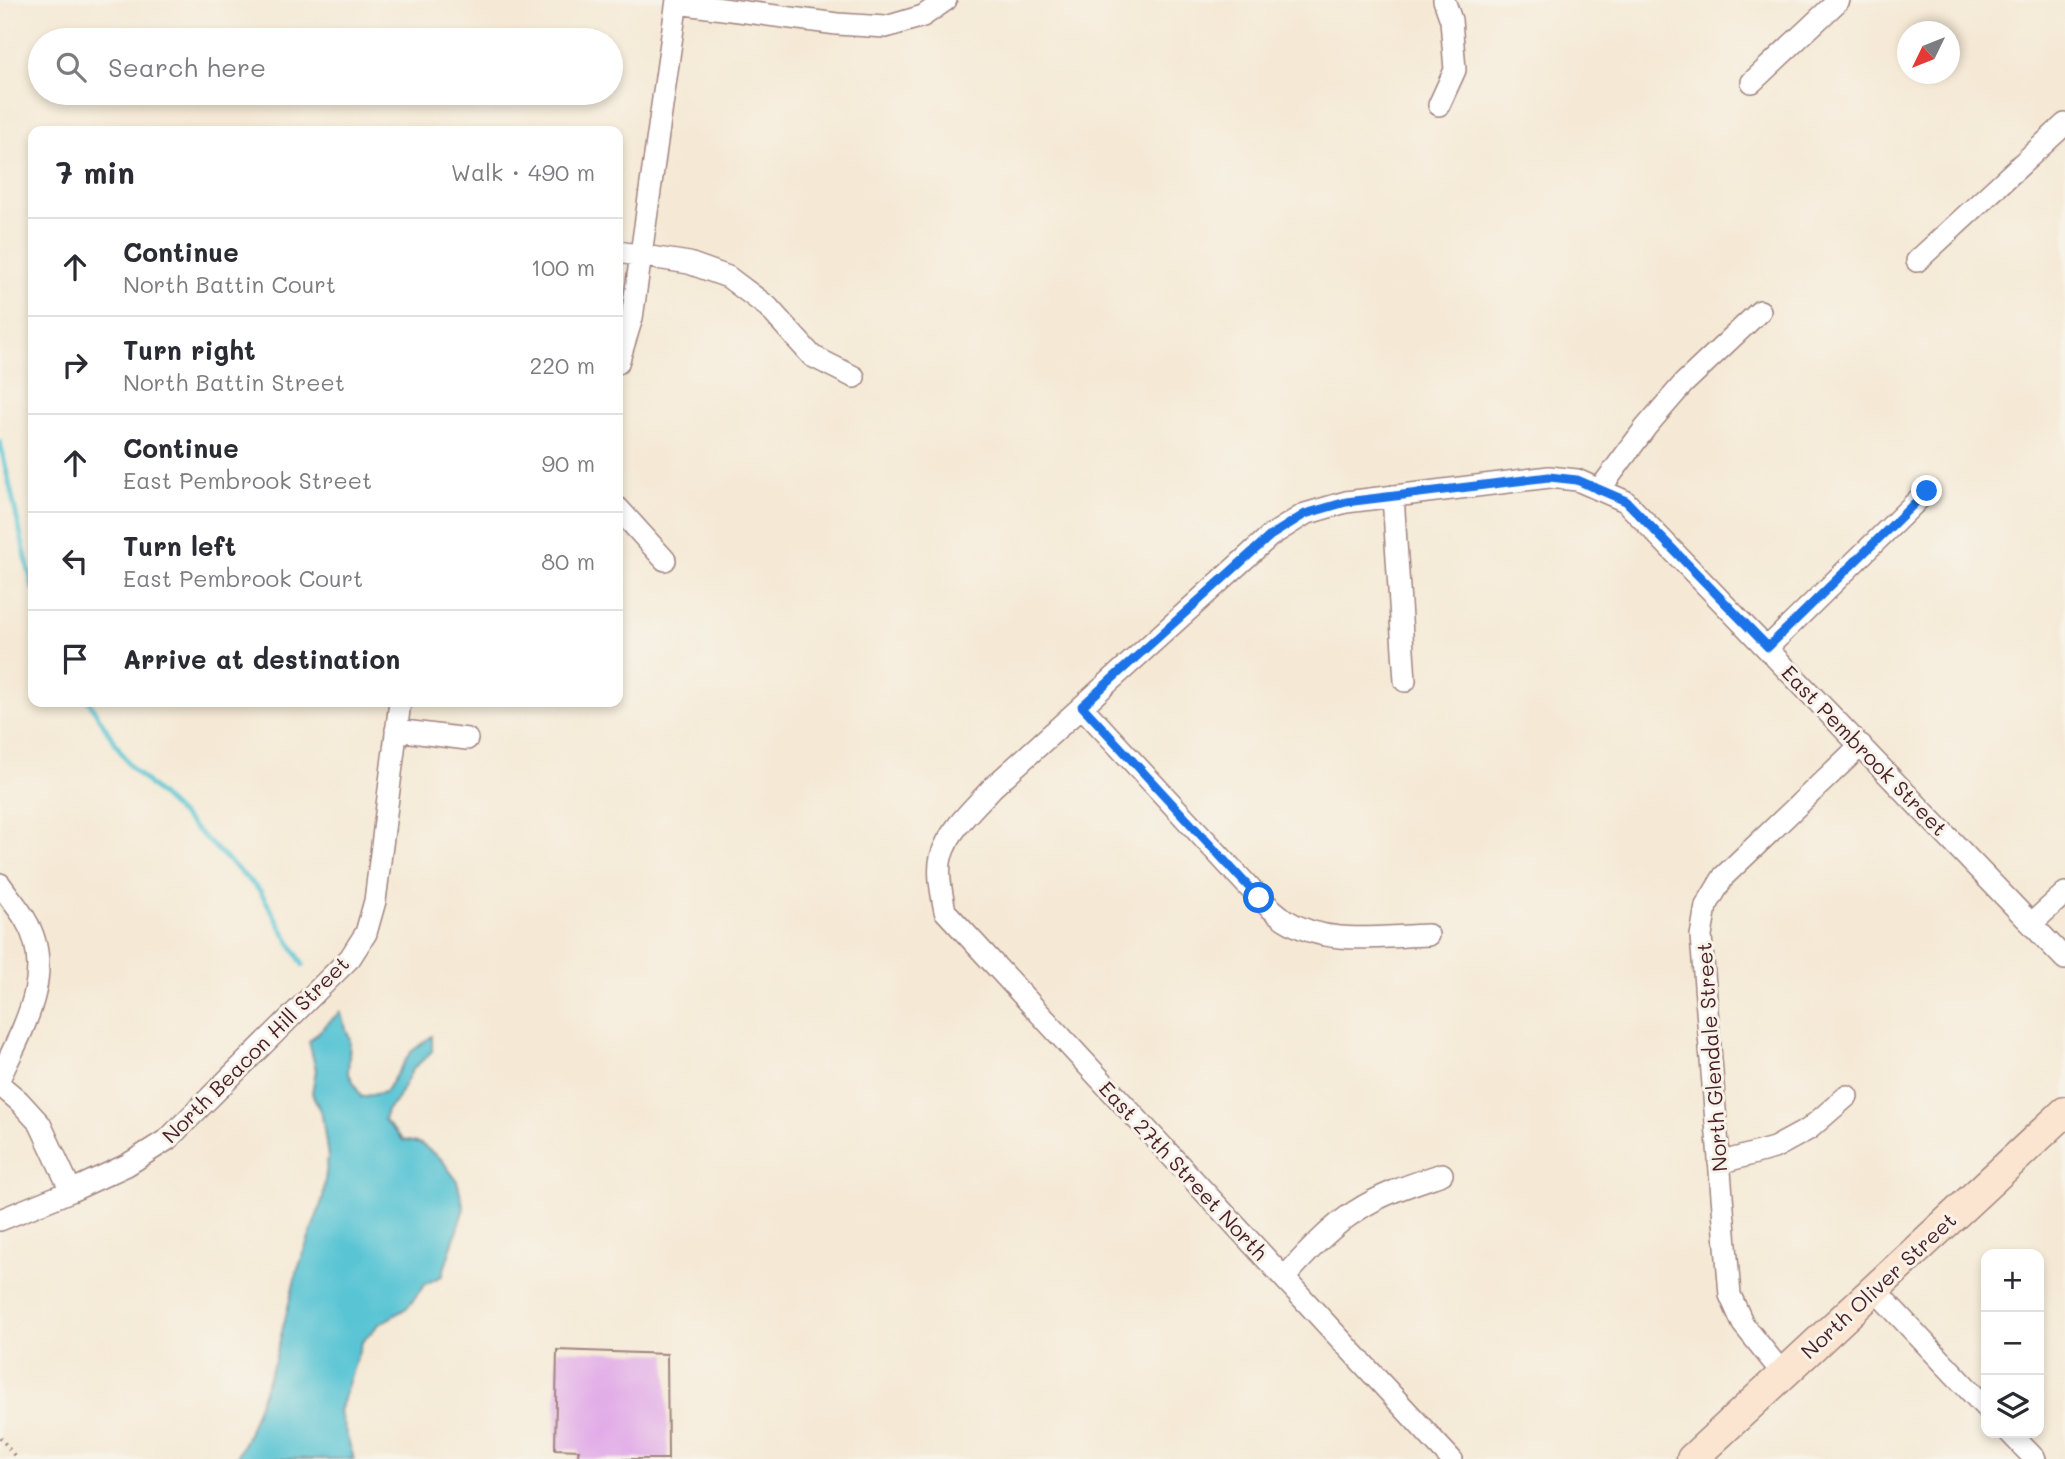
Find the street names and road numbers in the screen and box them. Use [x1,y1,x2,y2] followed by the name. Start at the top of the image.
[1776,659,1954,841] street label: East Pembrook Street
[1690,941,1732,1173] street label: North Glendale Street
[156,950,354,1148] street label: North Beacon Hill Street
[1094,1075,1274,1265] street label: East 27th Street North
[1795,1206,1961,1364] street label: North Oliver Street

